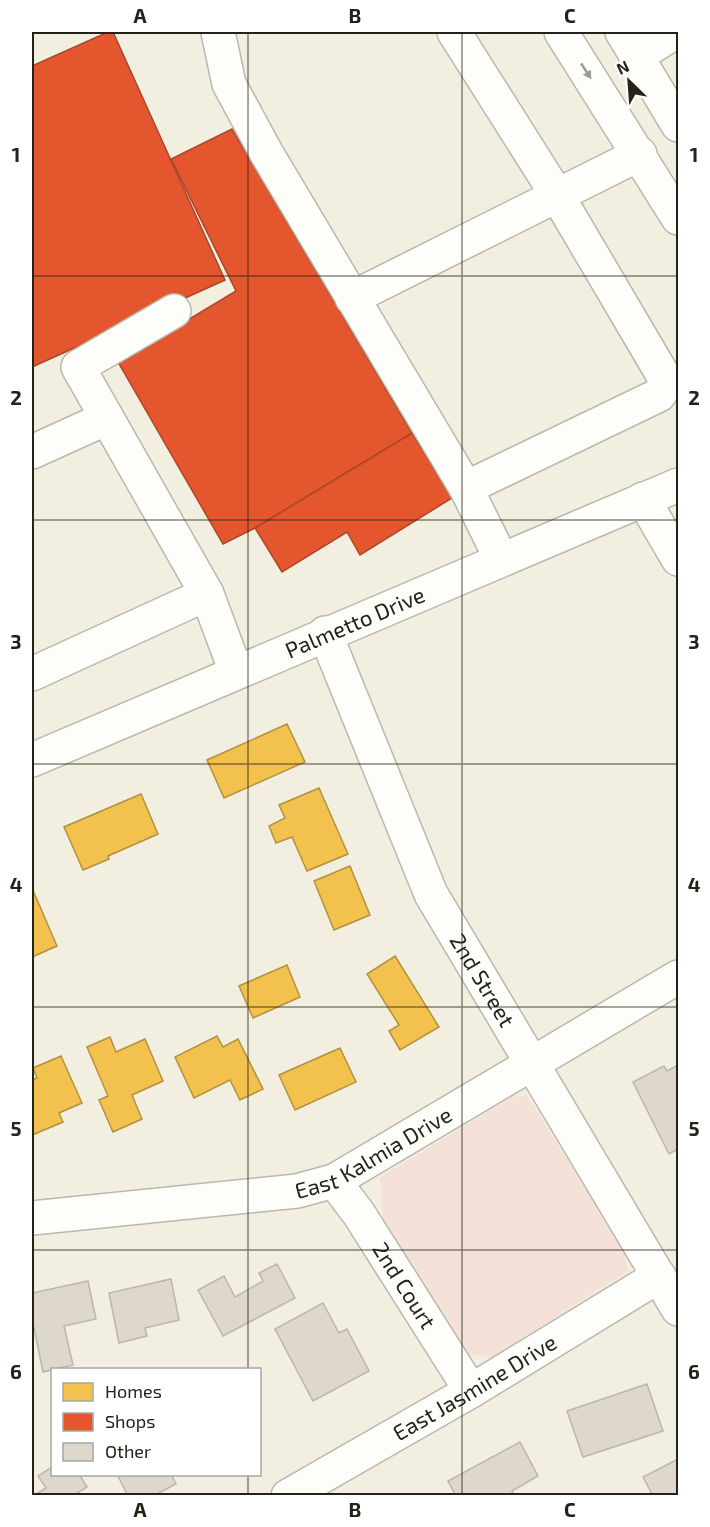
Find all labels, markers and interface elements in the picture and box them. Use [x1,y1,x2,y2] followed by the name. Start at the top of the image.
[133,3,147,27] text: A
[349,3,361,27] text: B
[564,3,576,27] text: C
[599,51,659,111] north arrow
[613,56,632,78] text: N
[581,62,592,79] one-way arrow
[12,142,20,166] text: 1
[690,142,698,166] text: 1
[10,385,22,409] text: 2
[688,385,700,409] text: 2
[281,580,428,663] street label: Palmetto Drive
[10,629,22,653] text: 3
[688,629,700,653] text: 3
[10,872,23,896] text: 4
[688,872,701,896] text: 4
[445,928,521,1031] street label: 2nd Street
[292,1100,456,1203] street label: East Kalmia Drive
[10,1116,22,1140] text: 5
[688,1116,700,1140] text: 5
[368,1237,442,1333] street label: 2nd Court
[388,1328,561,1445] street label: East Jasmine Drive
[10,1359,22,1383] text: 6
[688,1359,700,1383] text: 6
[51,1368,261,1476] legend
[105,1380,162,1402] text: Homes
[105,1410,155,1432] text: Shops
[105,1440,151,1462] text: Other
[133,1497,147,1521] text: A
[349,1497,361,1521] text: B
[564,1497,576,1521] text: C

